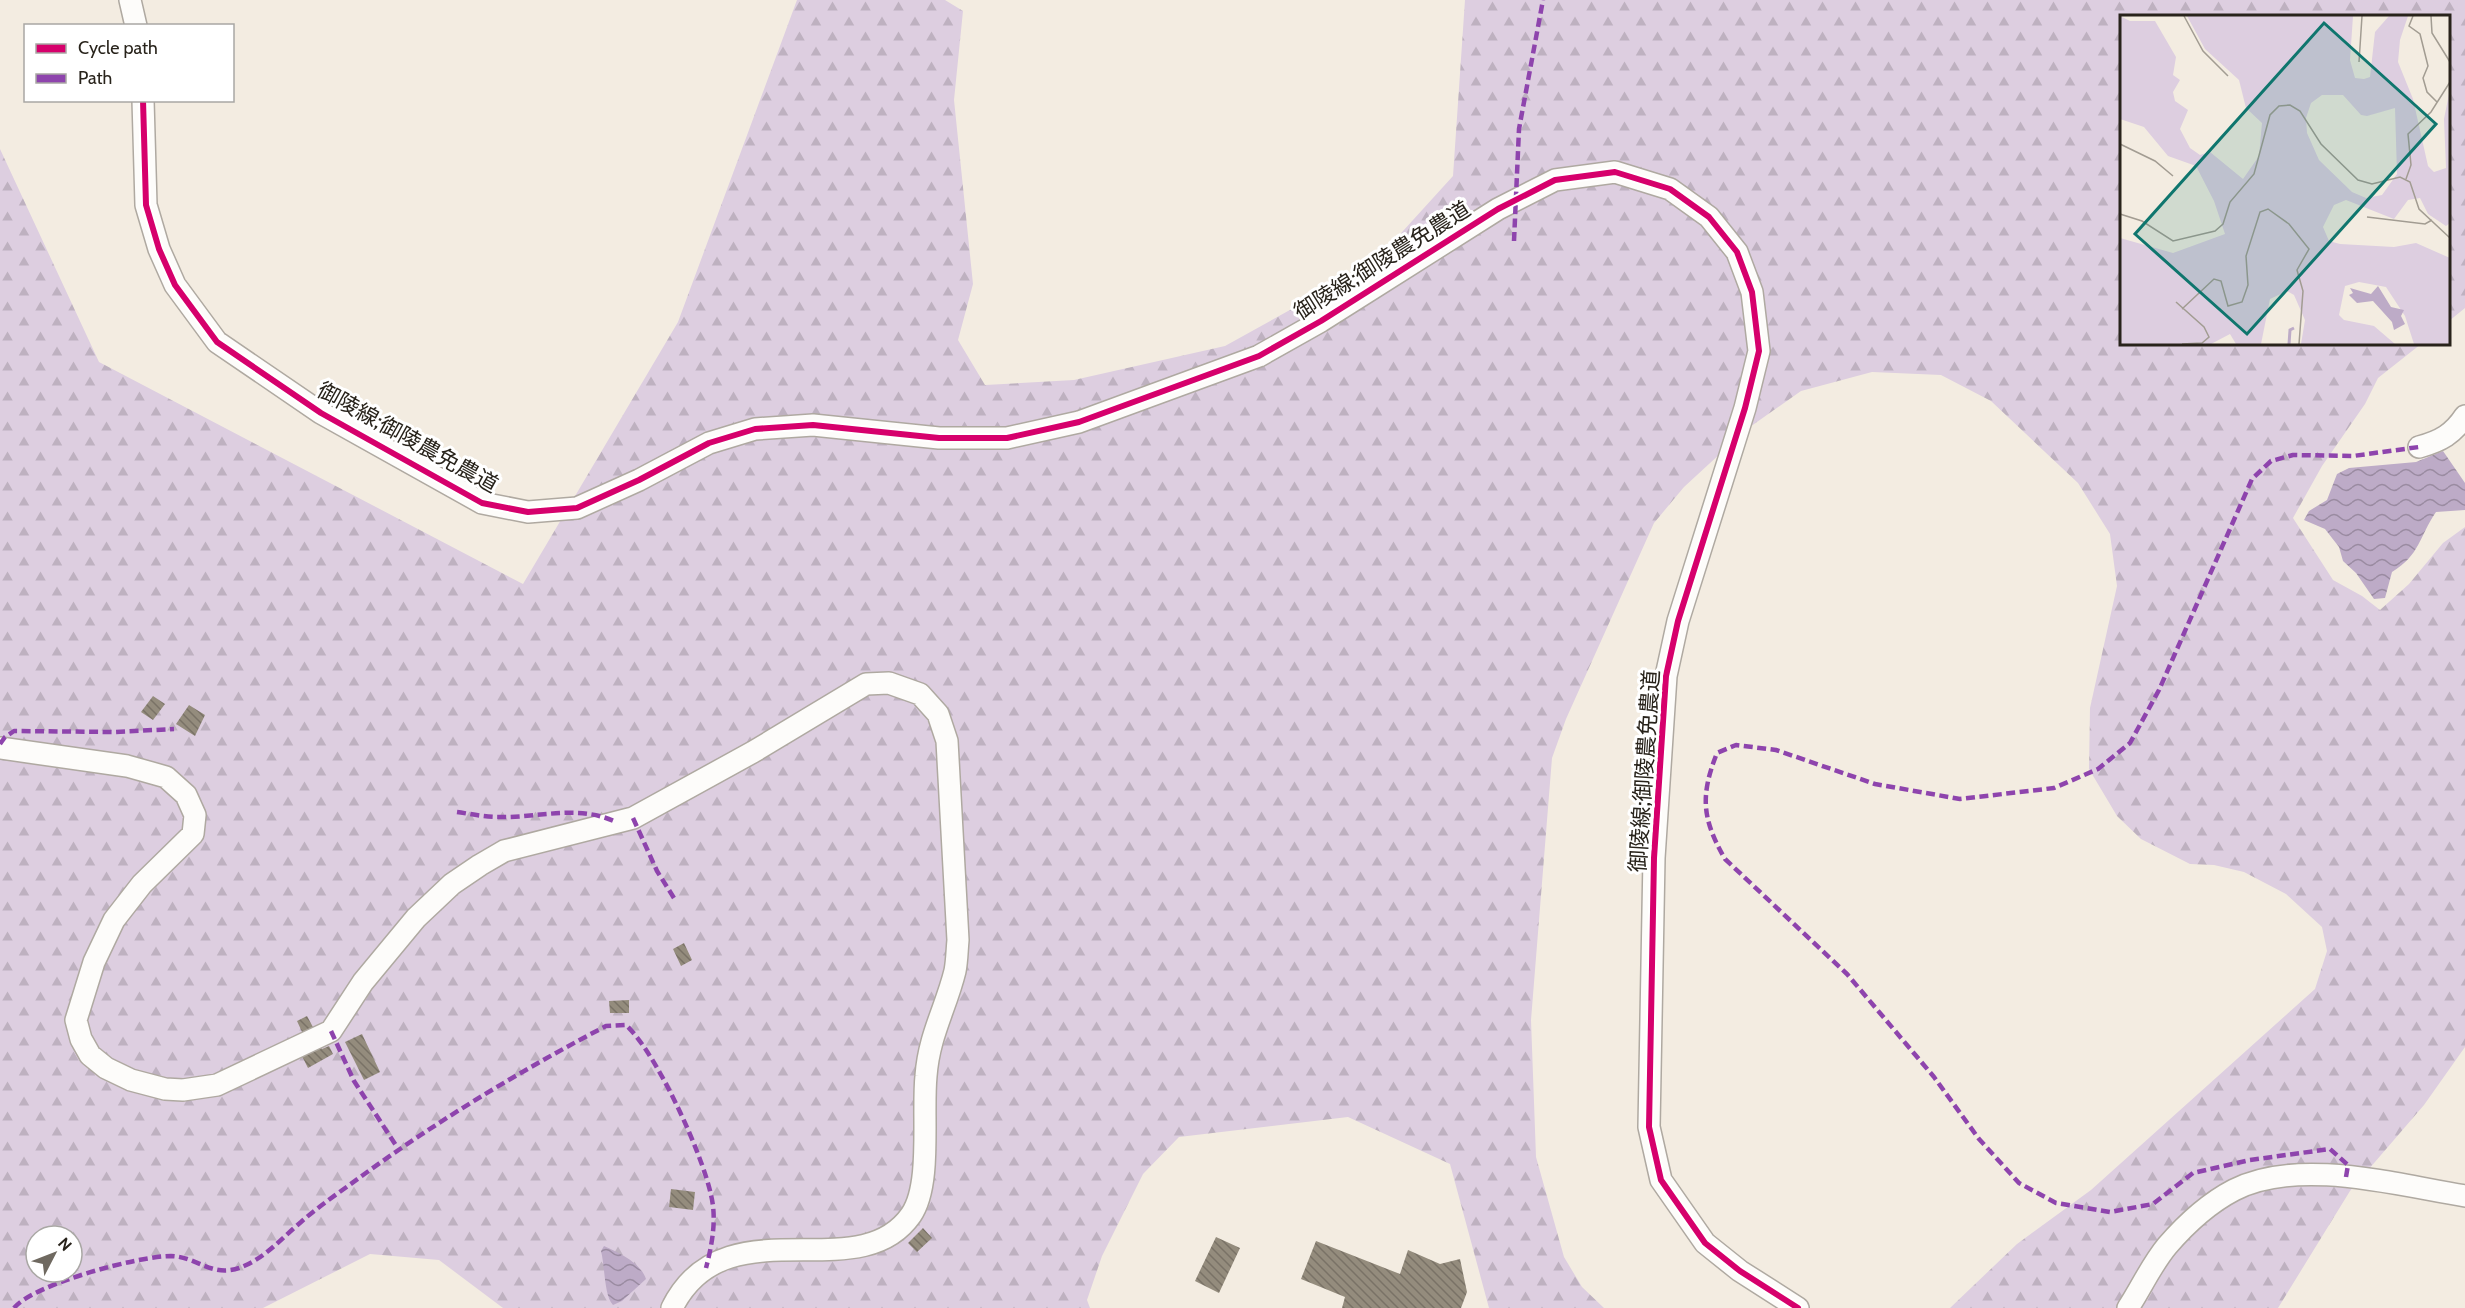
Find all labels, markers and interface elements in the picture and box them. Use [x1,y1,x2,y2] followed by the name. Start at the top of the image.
[2120,15,2450,345] inset map
[24,24,234,102] legend
[78,37,158,59] text: Cycle path
[78,67,112,89] text: Path
[1289,195,1475,326] street label: 御陵線;御陵農免農道
[313,376,503,498] street label: 御陵線;御陵農免農道
[1624,669,1665,873] street label: 御陵線;御陵農免農道
[24,1224,84,1284] north arrow
[54,1234,76,1255] text: N

